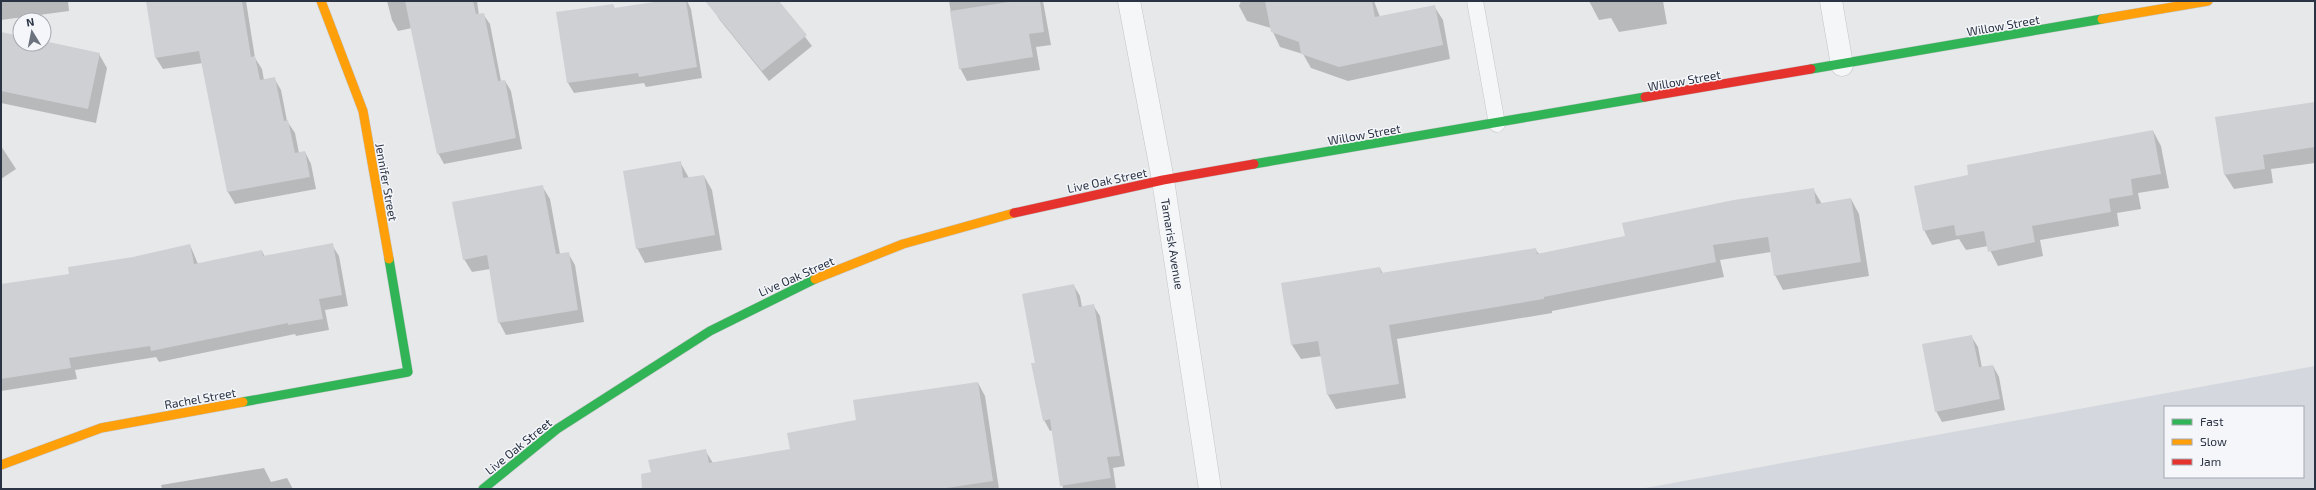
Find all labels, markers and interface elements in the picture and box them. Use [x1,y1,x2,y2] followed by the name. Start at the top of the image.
[12,12,52,52] north arrow
[1965,12,2041,38] street label: Willow Street
[25,15,35,29] text: N
[1646,67,1722,93] street label: Willow Street
[1326,121,1402,147] street label: Willow Street
[373,142,401,223] street label: Jennifer Street
[1066,165,1149,195] street label: Live Oak Street
[1159,197,1187,291] street label: Tamarisk Avenue
[756,253,836,299] street label: Live Oak Street
[163,385,237,411] street label: Rachel Street
[2164,406,2304,478] legend
[2200,414,2224,428] text: Fast
[482,415,554,477] street label: Live Oak Street
[2200,434,2227,448] text: Slow
[2200,454,2221,468] text: Jam

